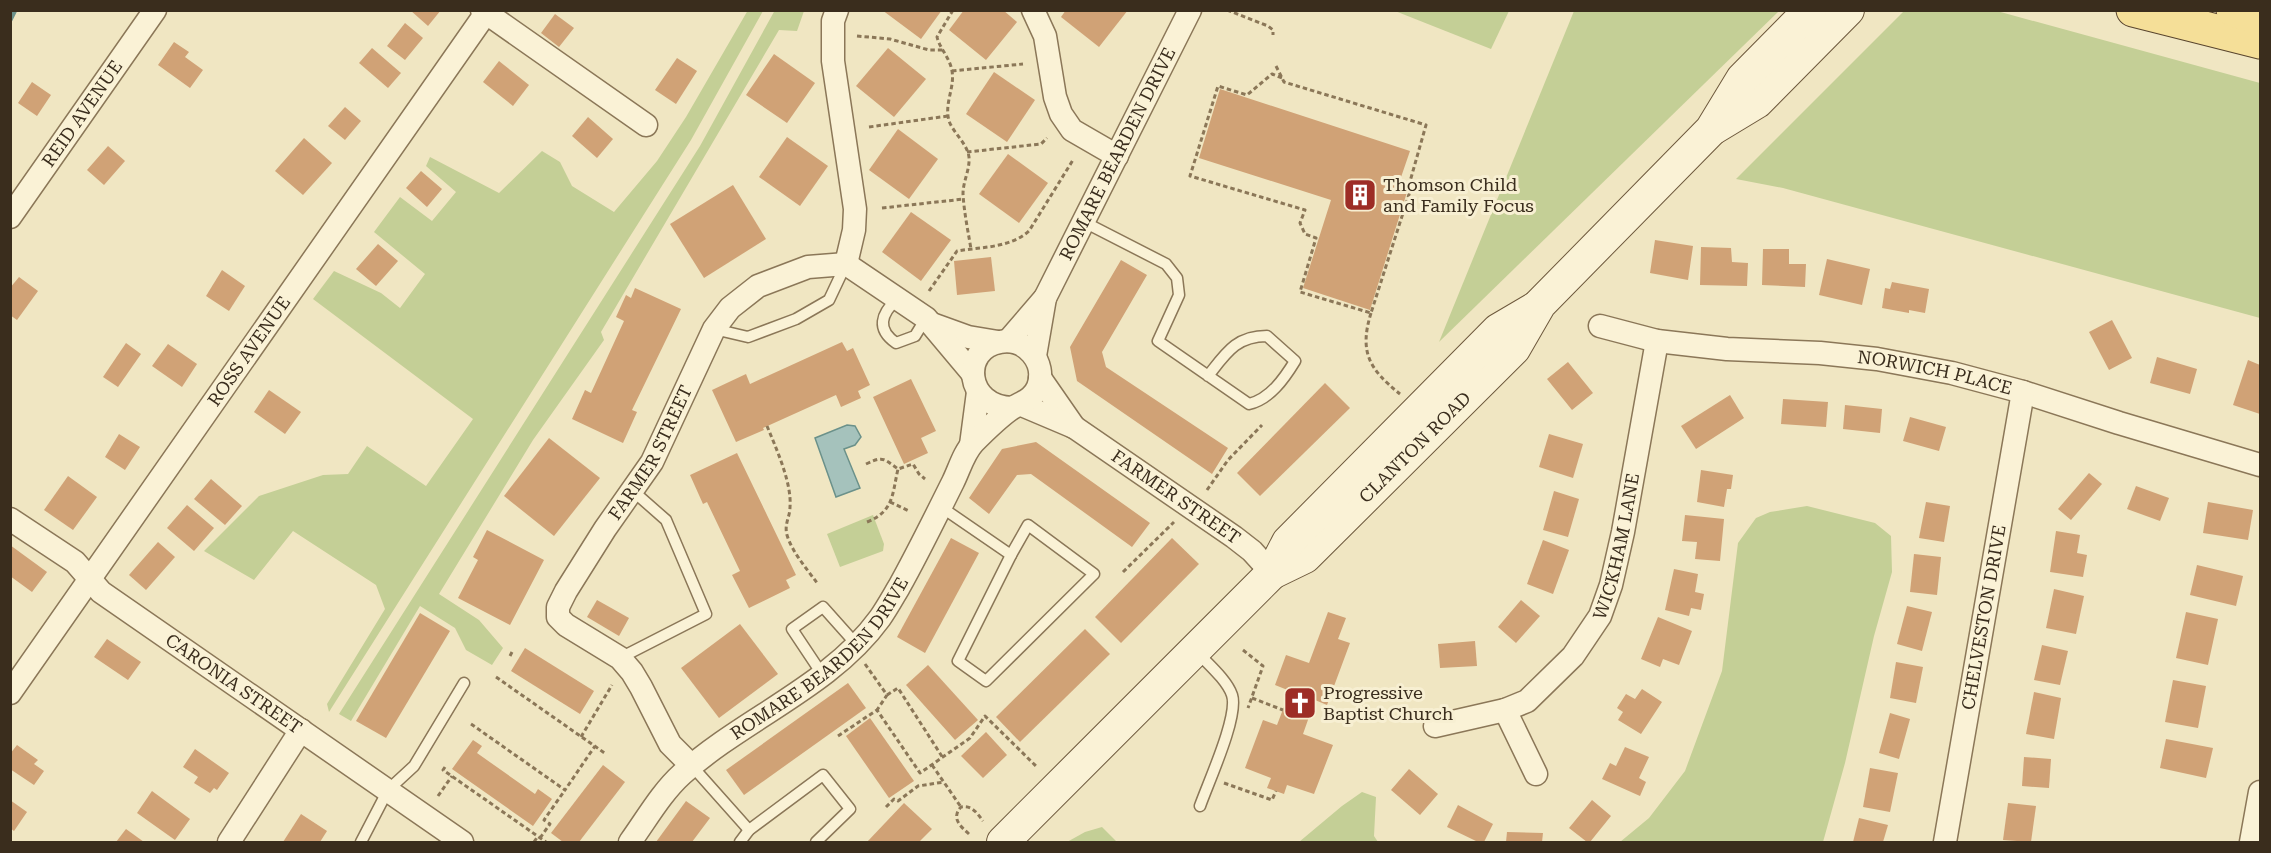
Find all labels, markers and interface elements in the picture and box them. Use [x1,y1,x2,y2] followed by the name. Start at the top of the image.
[1055,44,1179,264] street label: ROMARE BEARDEN DRIVE
[37,56,126,171] street label: REID AVENUE
[1383,174,1534,216] place label: Thomson Child and Family Focus
[1342,177,1378,213] building icon: Thomson Child and Family Focus
[203,292,294,410] street label: ROSS AVENUE
[1856,346,2015,399] street label: NORWICH PLACE
[604,382,696,524] street label: FARMER STREET
[1355,387,1475,507] street label: CLANTON ROAD
[1108,445,1244,548] street label: FARMER STREET
[1589,471,1643,622] street label: WICKHAM LANE
[1957,523,2010,711] street label: CHELVESTON DRIVE
[726,573,912,744] street label: ROMARE BEARDEN DRIVE
[162,629,306,738] street label: CARONIA STREET
[1323,682,1454,724] place label: Progressive Baptist Church
[1282,685,1318,721] church icon: Progressive Baptist Church

